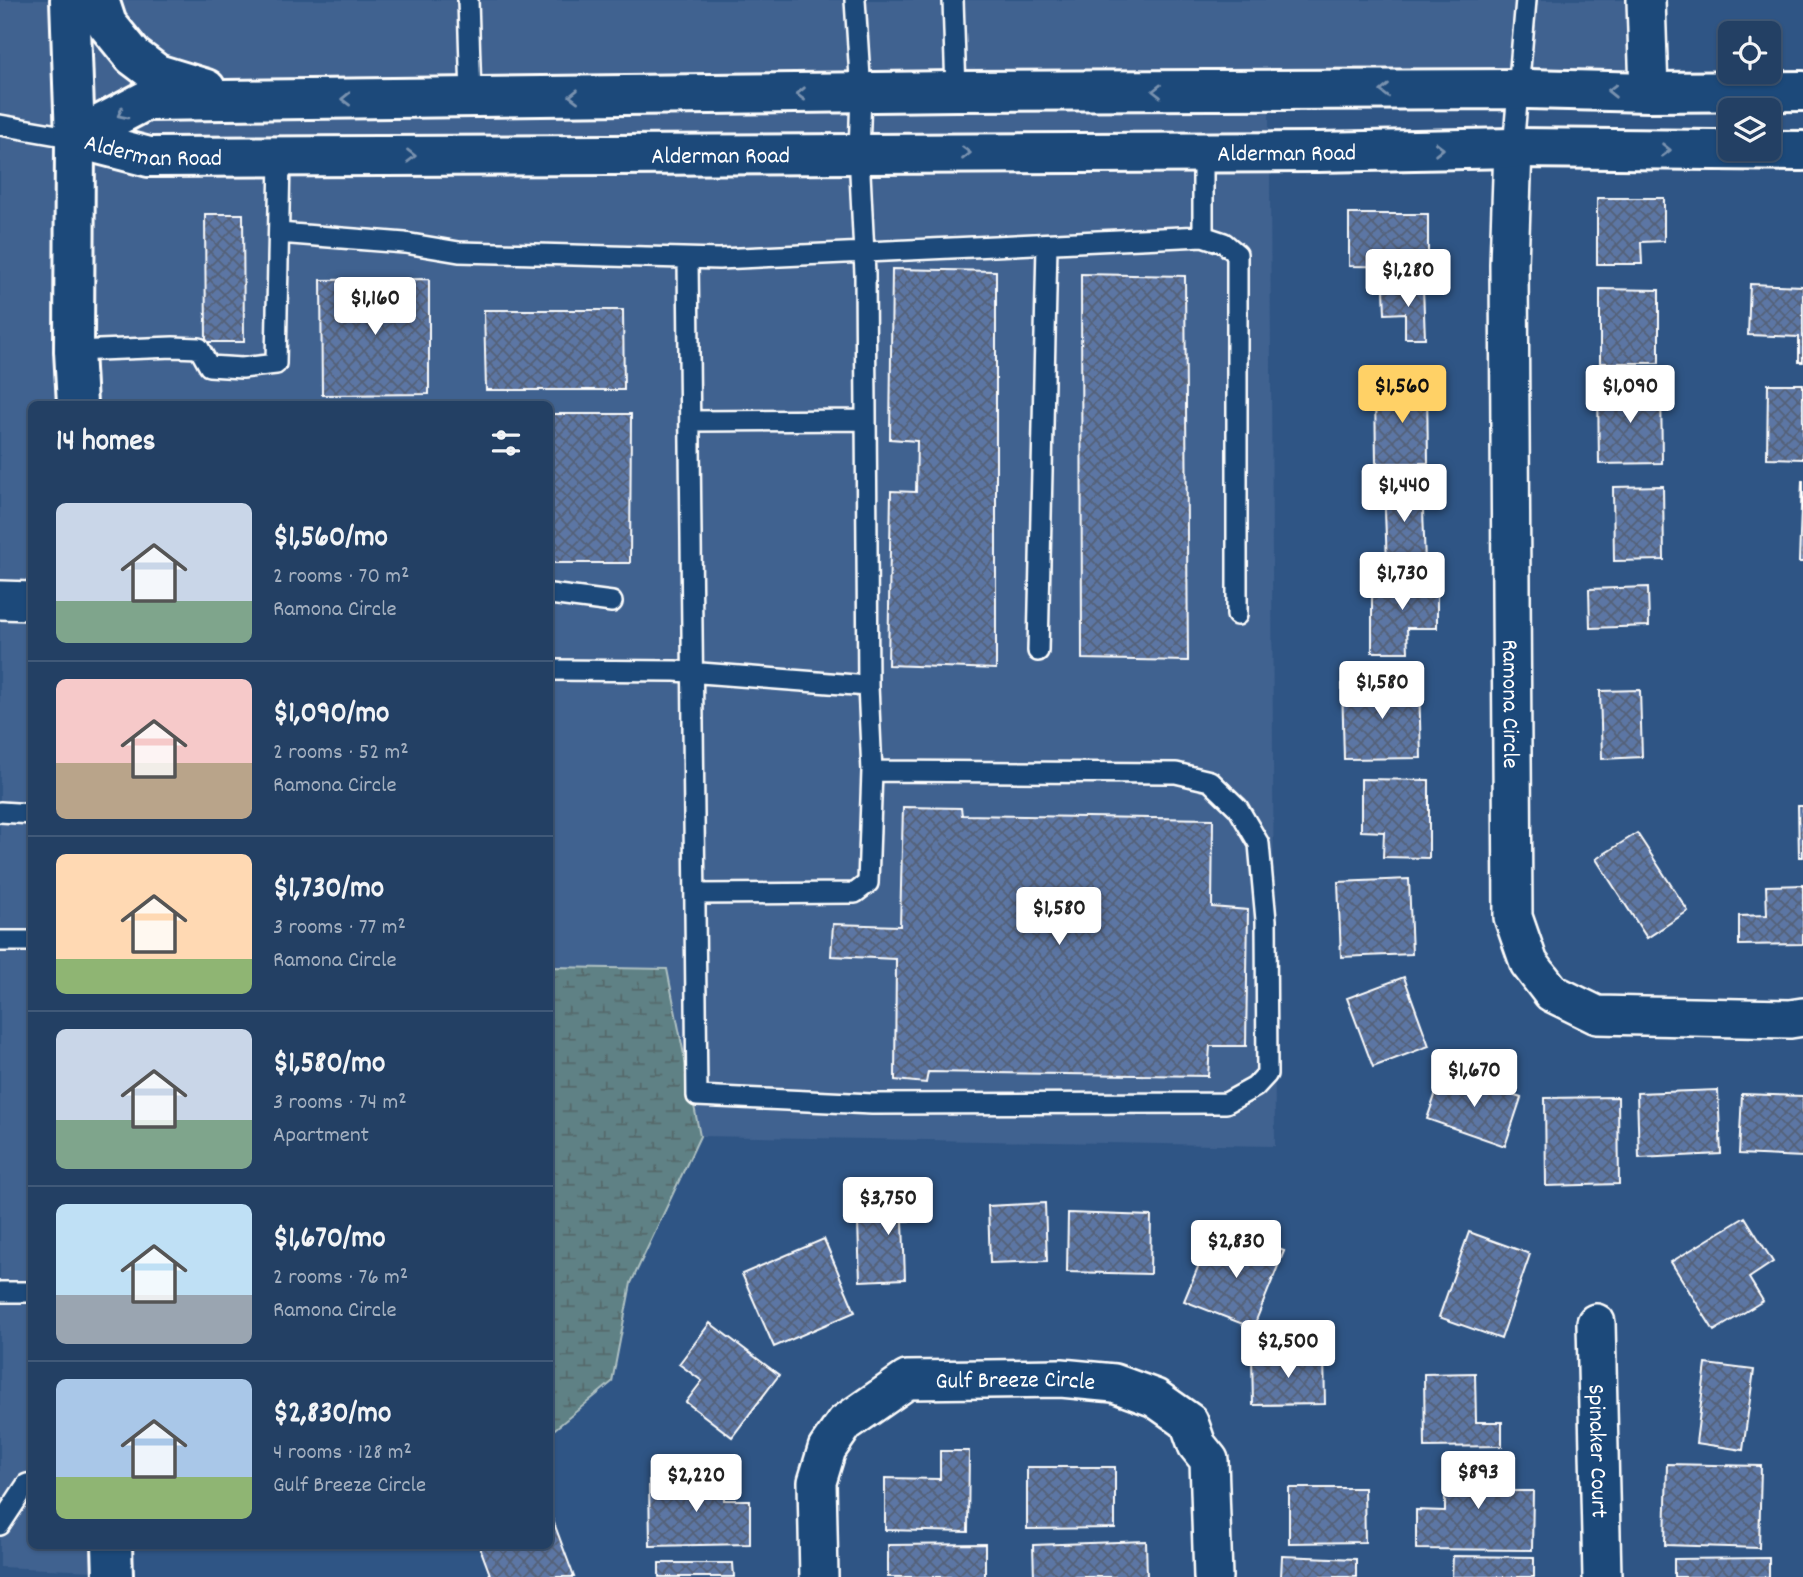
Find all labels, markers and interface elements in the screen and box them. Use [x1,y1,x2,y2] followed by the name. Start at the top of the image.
[1718,21,1781,161] map controls
[1718,21,1781,84] button: locate
[1152,83,1162,99] one-way arrow
[1379,83,1390,98] one-way arrow
[1607,84,1618,99] one-way arrow
[795,86,806,101] one-way arrow
[568,88,578,104] one-way arrow
[340,91,351,107] one-way arrow
[1718,98,1781,161] button: layers
[117,105,129,119] one-way arrow
[80,127,222,177] street label: Alderman Road
[1217,137,1356,172] street label: Alderman Road
[651,140,790,175] street label: Alderman Road
[1433,142,1444,157] one-way arrow
[1661,142,1672,157] one-way arrow
[961,145,972,161] one-way arrow
[406,148,416,164] one-way arrow
[1351,250,1465,309] pin: $1,280
[1382,255,1434,288] text: $1,280
[318,278,432,337] pin: $1,160
[350,283,400,316] text: $1,160
[1345,366,1459,425] pin: $1,560
[1573,366,1687,425] pin: $1,090
[1374,371,1430,404] text: $1,560
[1602,371,1658,404] text: $1,090
[56,422,155,465] text: 14 homes
[487,424,525,462] icon: filters
[1347,464,1461,524] pin: $1,440
[1378,470,1430,503] text: $1,440
[273,518,388,561] text: $1,560/mo
[112,531,196,615] icon: home
[1345,552,1459,612] pin: $1,730
[1376,558,1428,591] text: $1,730
[273,561,409,594] text: 2 rooms · 70 m²
[273,594,397,627] text: Ramona Circle
[1491,639,1526,769] street label: Ramona Circle
[1325,662,1439,721] pin: $1,580
[1355,667,1409,700] text: $1,580
[273,694,389,737] text: $1,090/mo
[112,707,196,791] icon: home
[273,737,409,770] text: 2 rooms · 52 m²
[273,770,397,803] text: Ramona Circle
[273,869,384,912] text: $1,730/mo
[112,882,196,966] icon: home
[1002,888,1116,947] pin: $1,580
[1032,893,1086,926] text: $1,580
[273,912,406,945] text: 3 rooms · 77 m²
[273,945,397,978] text: Ramona Circle
[273,1044,385,1087] text: $1,580/mo
[1417,1050,1531,1109] pin: $1,670
[1447,1055,1501,1088] text: $1,670
[112,1057,196,1141] icon: home
[273,1087,407,1120] text: 3 rooms · 74 m²
[273,1120,369,1153] text: Apartment
[831,1178,945,1237] pin: $3,750
[859,1183,917,1216] text: $3,750
[273,1219,386,1262] text: $1,670/mo
[1179,1220,1293,1280] pin: $2,830
[1207,1226,1265,1259] text: $2,830
[112,1232,196,1316] icon: home
[273,1262,408,1295] text: 2 rooms · 76 m²
[273,1295,397,1328] text: Ramona Circle
[1231,1320,1345,1380] pin: $2,500
[1257,1326,1319,1359] text: $2,500
[935,1364,1097,1401] street label: Gulf Breeze Circle
[1577,1384,1615,1519] street label: Spinaker Court
[273,1394,391,1437] text: $2,830/mo
[112,1407,196,1491] icon: home
[273,1437,412,1470] text: 4 rooms · 128 m²
[1437,1452,1519,1511] pin: $893
[639,1454,753,1514] pin: $2,220
[1457,1457,1499,1490] text: $893
[667,1460,725,1493] text: $2,220
[273,1470,426,1503] text: Gulf Breeze Circle

